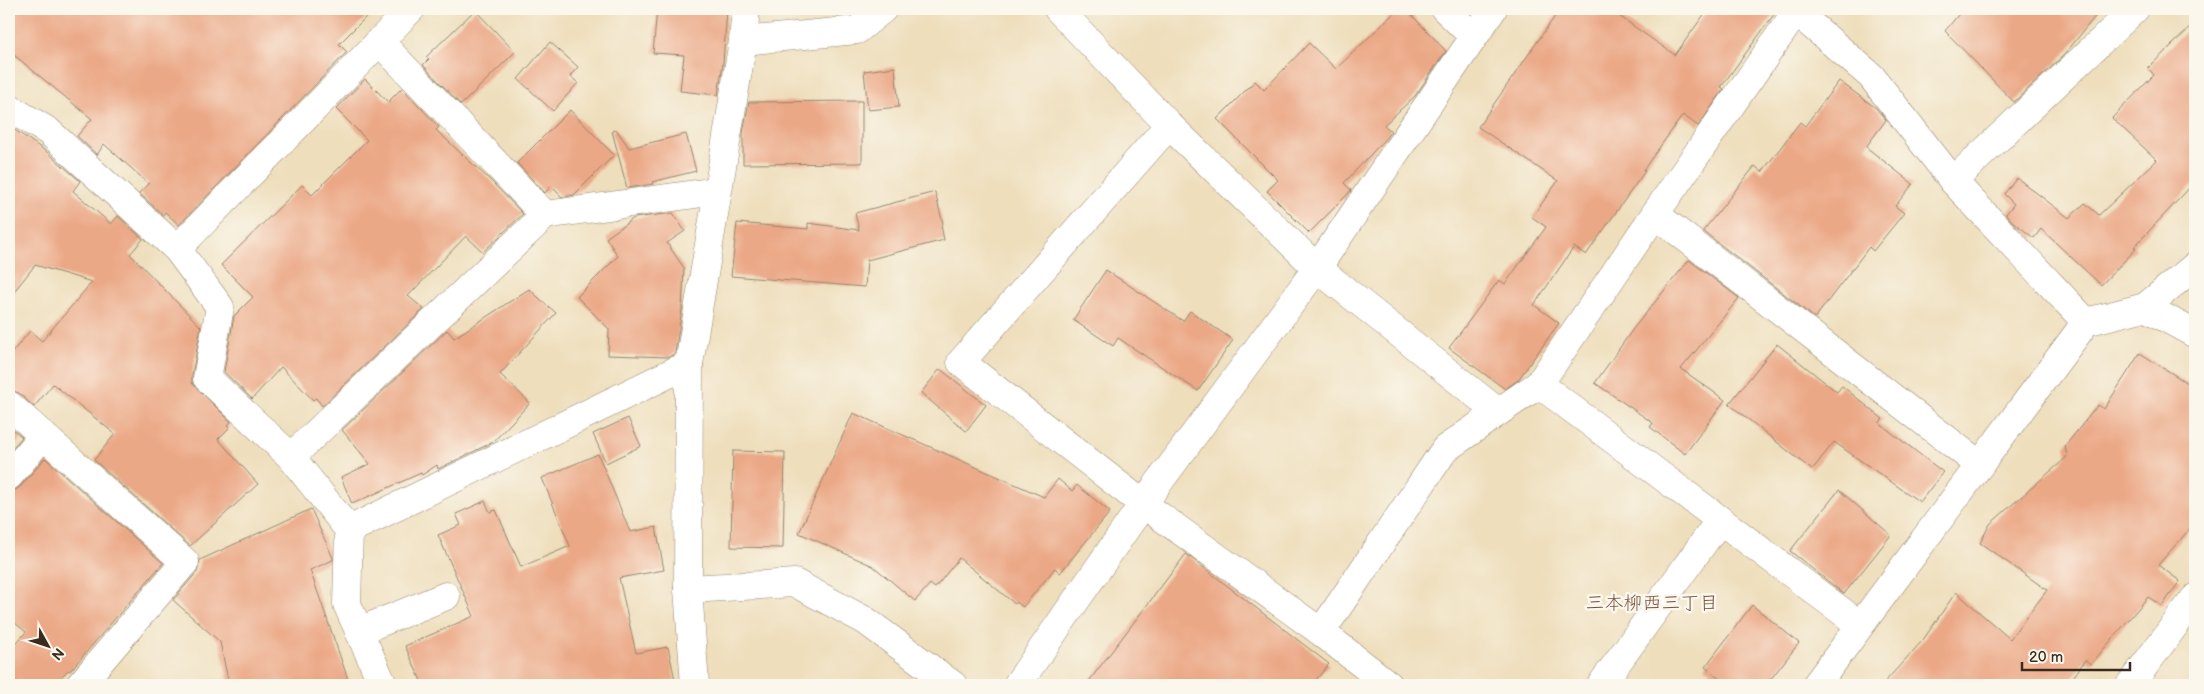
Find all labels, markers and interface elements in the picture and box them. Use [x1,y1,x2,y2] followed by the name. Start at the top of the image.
[1585,592,1719,615] district label: 三本柳西三丁目
[22,622,72,672] north arrow
[2022,639,2129,671] scale bar
[48,645,67,664] text: N
[2029,648,2063,667] text: 20 m

